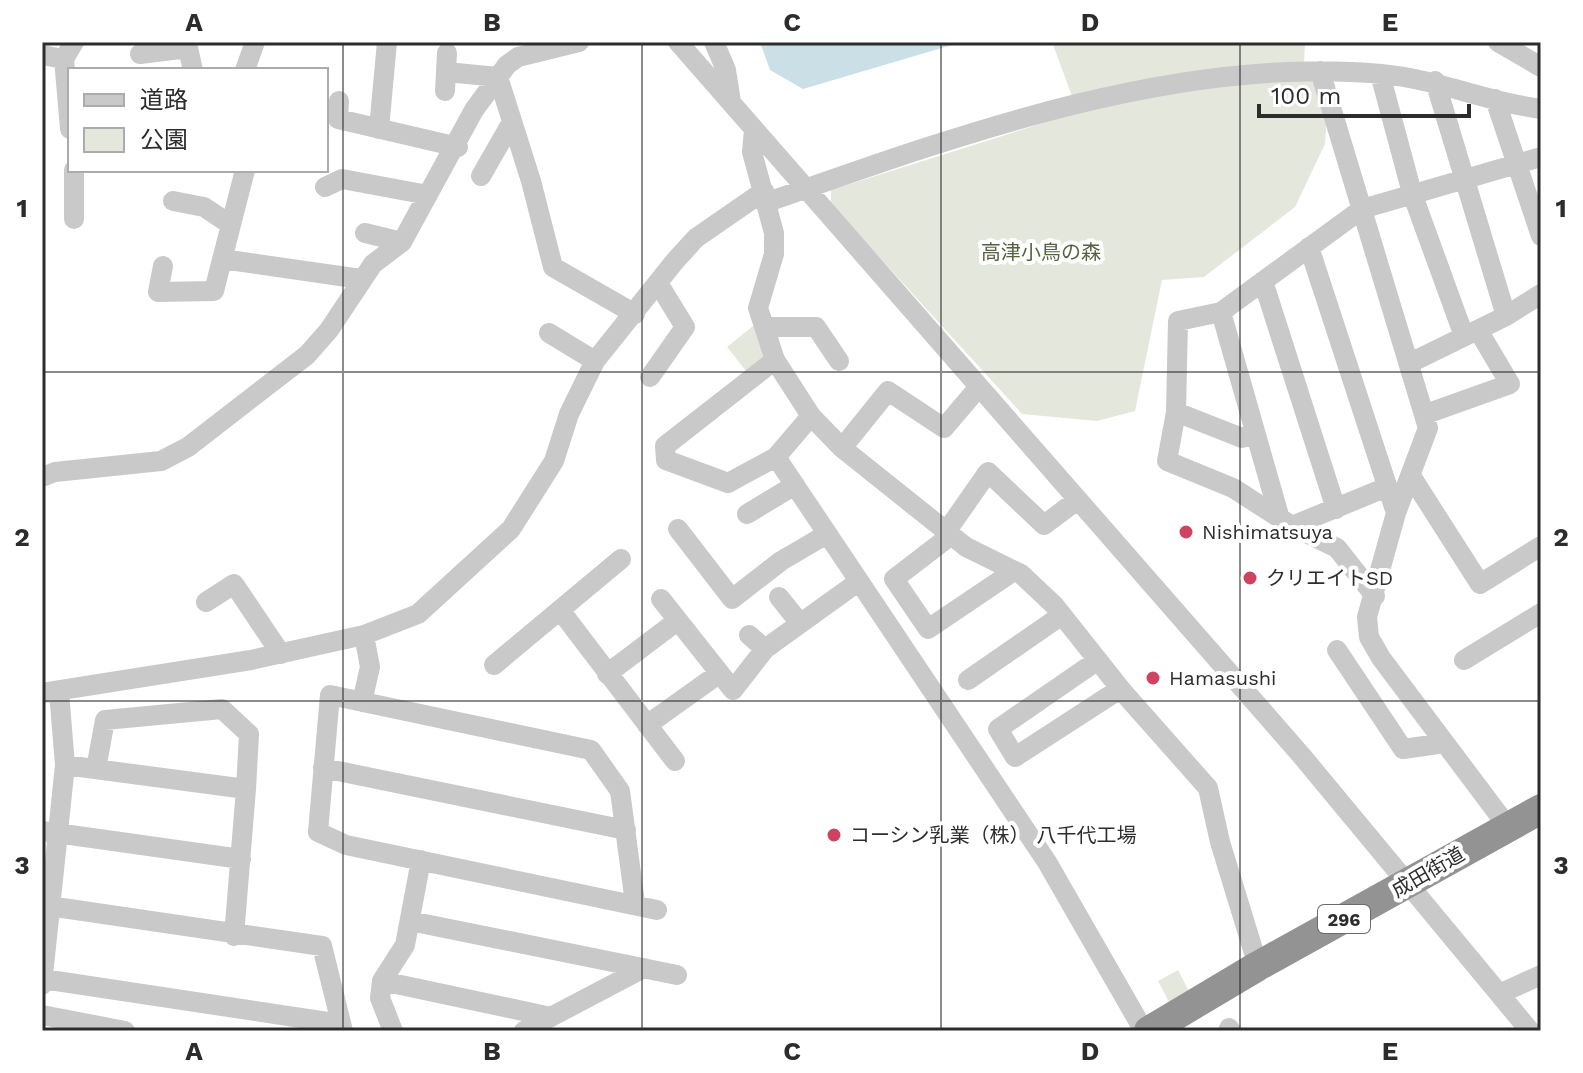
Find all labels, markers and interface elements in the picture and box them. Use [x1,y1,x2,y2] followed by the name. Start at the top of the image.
[185,7,203,37] text: A
[483,7,501,37] text: B
[783,7,801,37] text: C
[1081,7,1099,37] text: D
[1382,7,1398,37] text: E
[68,68,328,172] legend
[1259,68,1469,118] scale bar
[1271,82,1341,110] text: 100 m
[140,86,188,114] text: 道路
[140,126,188,154] text: 公園
[16,193,28,223] text: 1
[1555,193,1567,223] text: 1
[981,240,1101,264] park label: 高津小鳥の森
[1202,520,1333,544] place label: Nishimatsuya
[14,522,30,552] text: 2
[1553,522,1569,552] text: 2
[1177,523,1195,541] marker: Nishimatsuya
[1266,566,1393,590] place label: クリエイトSD
[1241,569,1259,587] marker: クリエイトSD
[1169,666,1276,690] place label: Hamasushi
[1144,669,1162,687] marker: Hamasushi
[850,823,1136,847] place label: コーシン乳業（株） 八千代工場
[825,826,843,844] marker: コーシン乳業（株） 八千代工場
[1387,842,1469,902] street label: 成田街道
[14,850,30,880] text: 3
[1553,850,1569,880] text: 3
[1318,905,1370,933] road number: 296
[185,1036,203,1066] text: A
[483,1036,501,1066] text: B
[783,1036,801,1066] text: C
[1081,1036,1099,1066] text: D
[1382,1036,1398,1066] text: E

